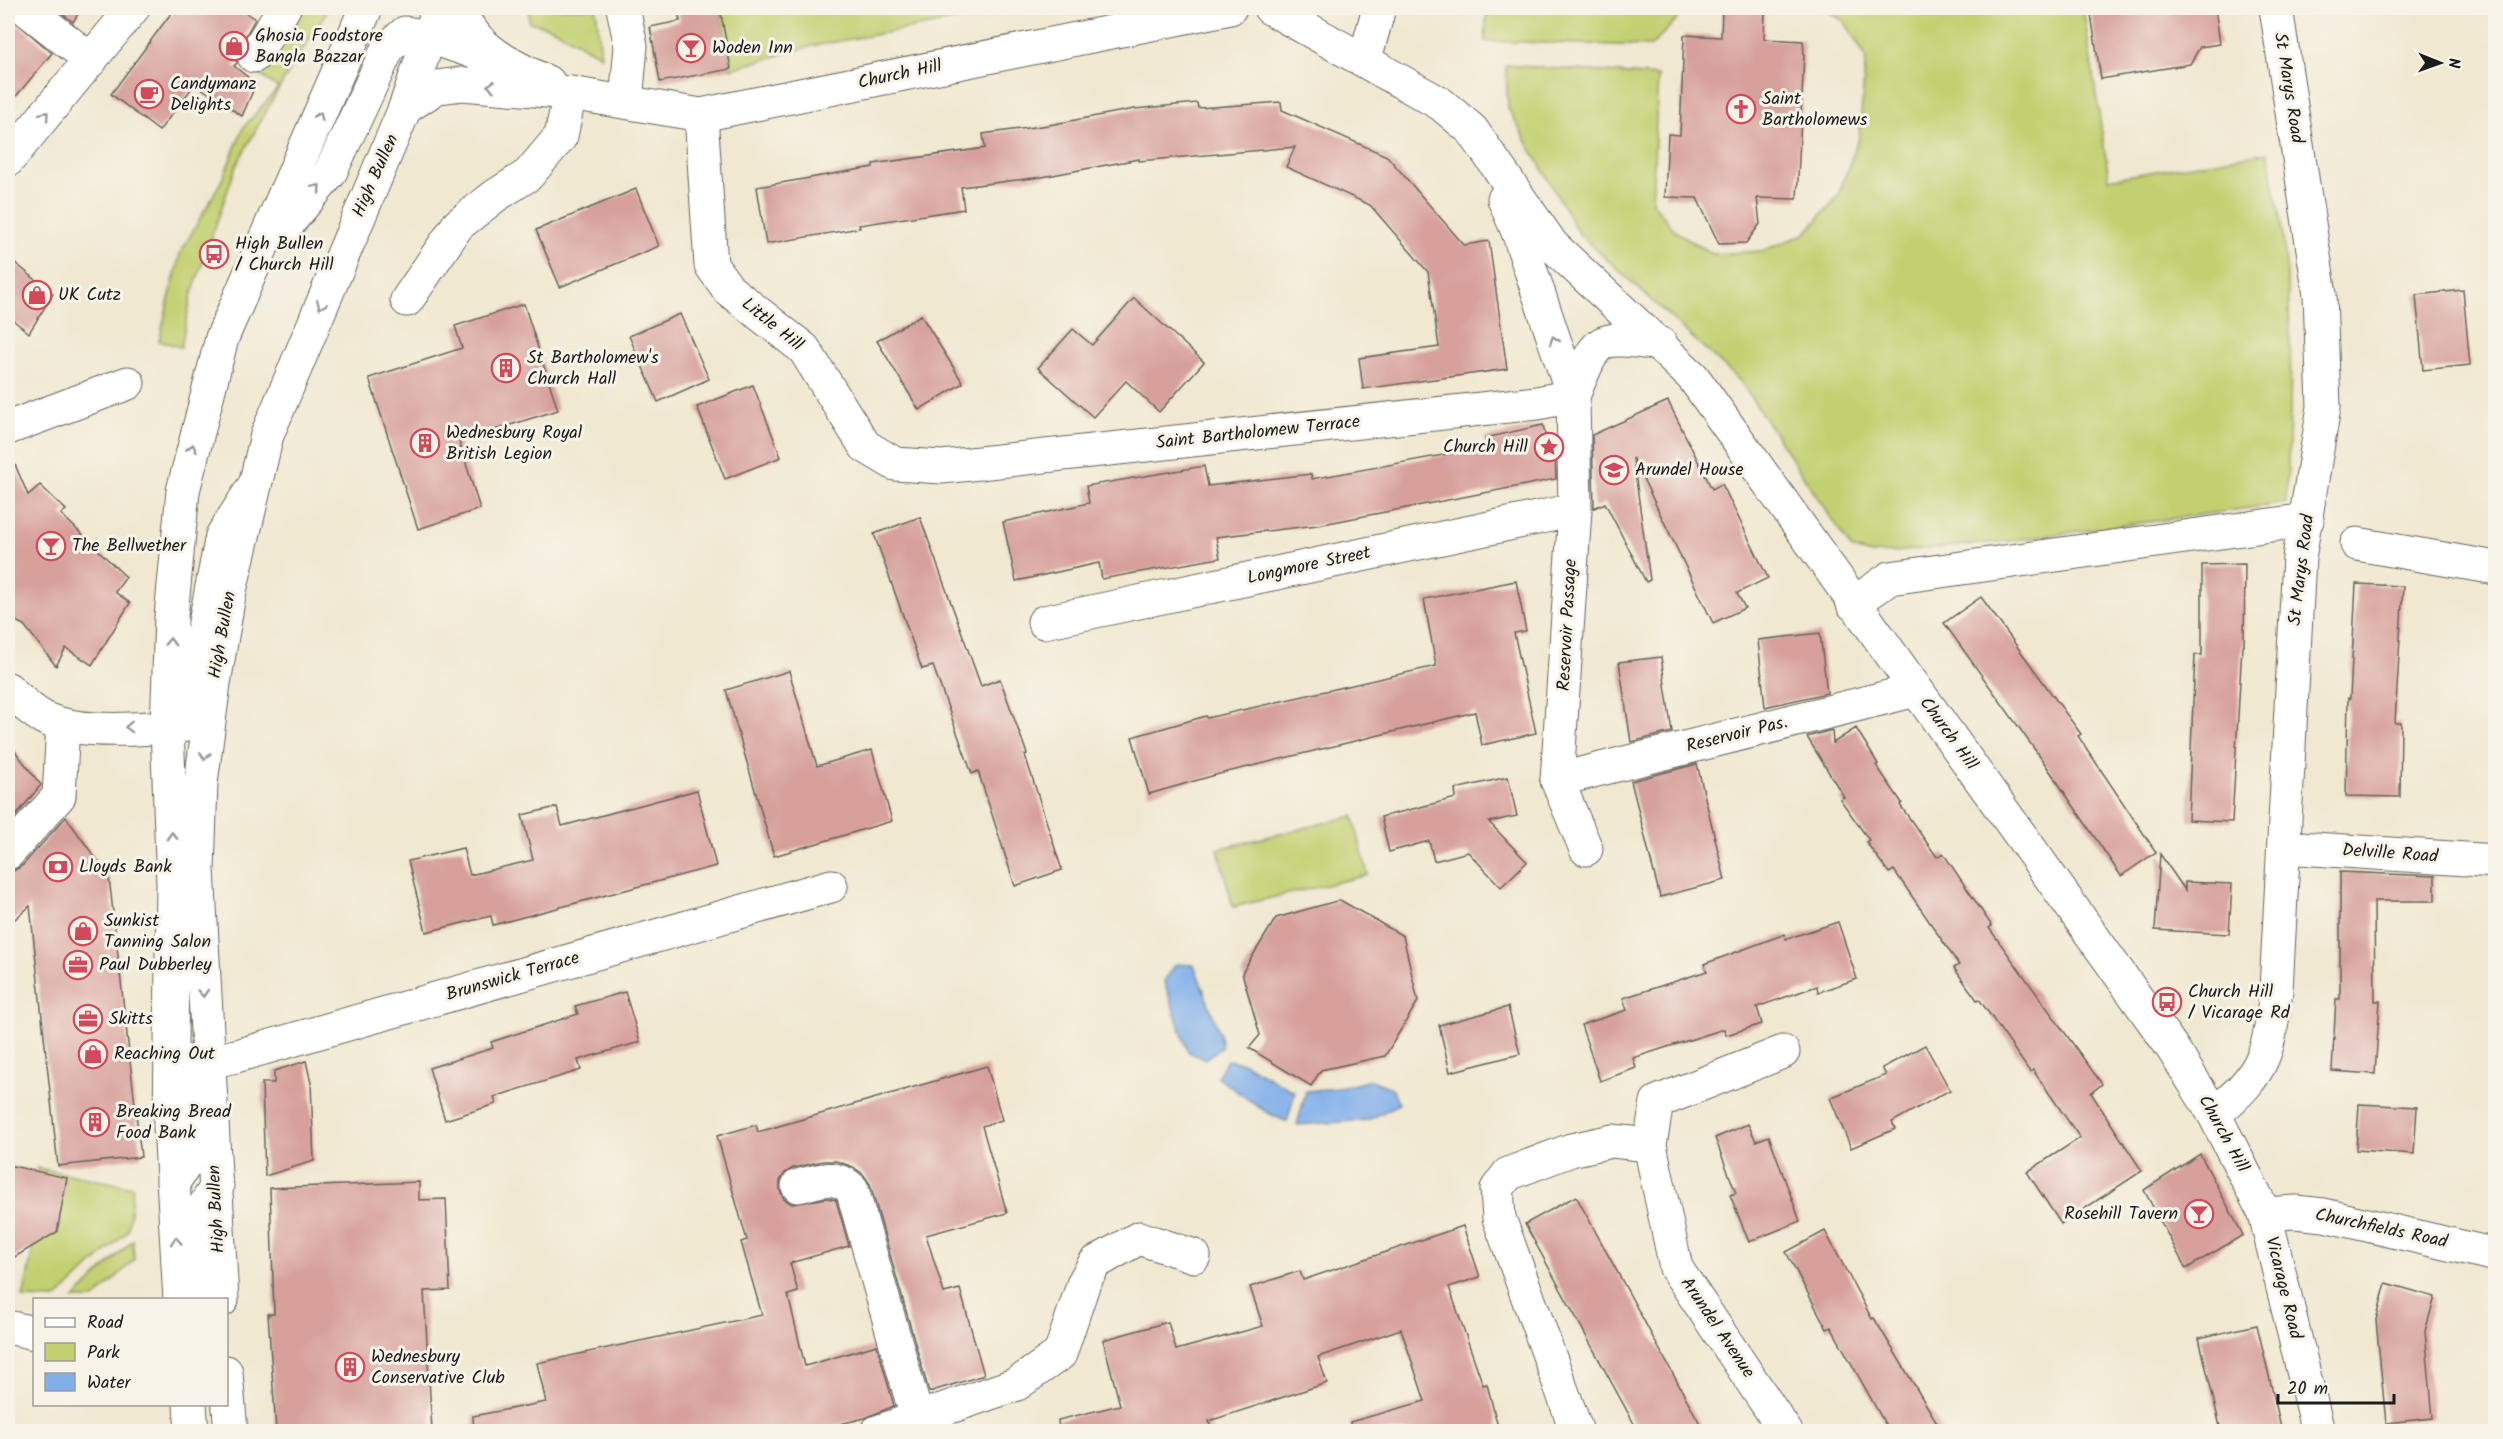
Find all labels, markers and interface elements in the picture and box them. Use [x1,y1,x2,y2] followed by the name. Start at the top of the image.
[255,22,383,72] place label: Ghosia Foodstore Bangla Bazzar
[218,30,250,62] shop icon: Ghosia Foodstore Bangla Bazzar
[2265,31,2311,146] street label: St Marys Road
[675,32,707,64] bar icon: Woden Inn
[2410,33,2470,93] north arrow
[712,34,793,63] place label: Woden Inn
[855,52,945,98] street label: Church Hill
[2441,58,2466,69] text: N
[170,70,257,120] place label: Candymanz Delights
[133,78,165,110] cafe icon: Candymanz Delights
[486,80,495,93] one-way arrow
[1762,85,1868,135] place label: Saint Bartholomews
[1725,93,1757,125] church icon: Saint Bartholomews
[38,111,49,122] one-way arrow
[312,112,324,123] one-way arrow
[345,130,407,222] street label: High Bullen
[310,184,321,195] one-way arrow
[235,230,334,280] place label: High Bullen / Church Hill
[198,238,230,270] bus stop icon: High Bullen / Church Hill
[21,279,53,311] shop icon: UK Cutz
[58,281,121,310] place label: UK Cutz
[735,291,810,360] street label: Little Hill
[316,299,328,310] one-way arrow
[1549,336,1562,346] one-way arrow
[527,344,659,394] place label: St Bartholomew's Church Hall
[490,352,522,384] building icon: St Bartholomew's Church Hall
[1154,408,1362,458] street label: Saint Bartholomew Terrace
[446,419,583,469] place label: Wednesbury Royal British Legion
[409,427,441,459] building icon: Wednesbury Royal British Legion
[1533,431,1565,463] place icon: Church Hill
[1443,433,1529,462] place label: Church Hill
[184,443,197,453] one-way arrow
[1598,454,1630,486] school or university icon: Arundel House
[1635,456,1744,485] place label: Arundel House
[2281,512,2323,627] street label: St Marys Road
[35,530,67,562] bar icon: The Bellwether
[72,532,187,561] place label: The Bellwether
[1245,539,1374,593] street label: Longmore Street
[1550,558,1586,692] street label: Reservoir Passage
[201,589,245,681] street label: High Bullen
[164,637,176,646] one-way arrow
[1911,691,1985,777] street label: Church Hill
[1683,708,1791,762] street label: Reservoir Pas.
[125,721,134,734] one-way arrow
[199,752,211,761] one-way arrow
[165,832,178,841] one-way arrow
[2341,836,2440,872] street label: Delville Road
[42,851,74,883] bank icon: Lloyds Bank
[79,853,172,882] place label: Lloyds Bank
[104,907,211,957] place label: Sunkist Tanning Salon
[67,915,99,947] shop icon: Sunkist Tanning Salon
[443,944,583,1010] street label: Brunswick Terrace
[62,949,94,981] office icon: Paul Dubberley
[99,951,212,980] place label: Paul Dubberley
[2188,978,2291,1028] place label: Church Hill / Vicarage Rd
[2151,986,2183,1018] bus stop icon: Church Hill / Vicarage Rd
[197,988,210,997] one-way arrow
[72,1003,104,1035] office icon: Skitts
[109,1005,153,1034] place label: Skitts
[77,1038,109,1070] shop icon: Reaching Out
[114,1040,216,1069] place label: Reaching Out
[2190,1090,2257,1179] street label: Church Hill
[116,1098,232,1148] place label: Breaking Bread Food Bank
[79,1106,111,1138] building icon: Breaking Bread Food Bank
[200,1164,234,1254] street label: High Bullen
[2183,1198,2215,1230] bar icon: Rosehill Tavern
[2064,1200,2178,1229] place label: Rosehill Tavern
[2312,1201,2451,1257] street label: Churchfields Road
[2256,1234,2310,1343] street label: Vicarage Road
[170,1237,183,1246] one-way arrow
[1672,1271,1762,1385] street label: Arundel Avenue
[33,1298,228,1406] legend
[87,1309,124,1338] text: Road
[87,1339,120,1368] text: Park
[371,1343,505,1393] place label: Wednesbury Conservative Club
[334,1351,366,1383] building icon: Wednesbury Conservative Club
[2278,1367,2394,1405] scale bar
[87,1369,132,1398] text: Water
[2287,1375,2328,1404] text: 20 m

